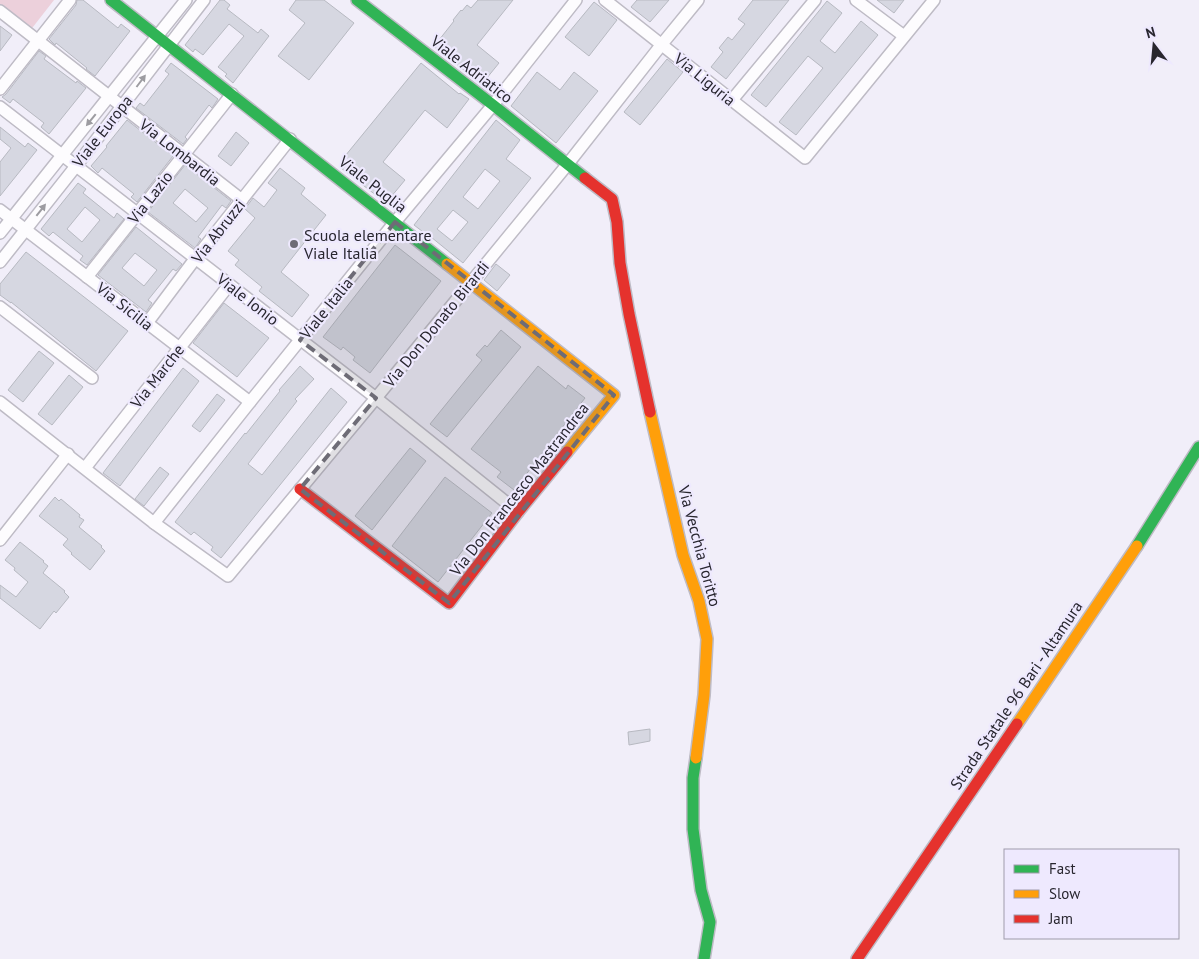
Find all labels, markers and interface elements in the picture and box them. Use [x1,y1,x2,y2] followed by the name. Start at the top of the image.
[1129,20,1179,70] north arrow
[1144,23,1157,42] text: N
[426,30,517,107] street label: Viale Adriatico
[670,48,740,110] street label: Via Liguria
[135,75,146,88] one-way arrow
[67,91,136,172] street label: Viale Europa
[85,114,96,127] one-way arrow
[135,114,225,190] street label: Via Lombardia
[334,151,411,217] street label: Viale Puglia
[123,167,177,228] street label: Via Lazio
[186,195,249,268] street label: Via Abruzzi
[36,204,47,217] one-way arrow
[303,225,432,263] place label: Scuola elementare Viale Italia
[288,238,300,250] marker: Scuola elementare Viale Italia
[378,257,493,392] street label: Via Don Donato Birardi
[212,268,283,329] street label: Viale Ionio
[295,273,357,344] street label: Viale Italia
[92,277,157,334] street label: Via Sicilia
[125,340,188,413] street label: Via Marche
[444,398,593,580] street label: Via Don Francesco Mastrandrea
[674,482,726,609] street label: Via Vecchia Toritto
[945,597,1087,793] street label: Strada Statale 96 Bari - Altamura
[1004,849,1179,939] legend
[1049,859,1076,878] text: Fast
[1049,884,1080,903] text: Slow
[1048,909,1073,928] text: Jam

